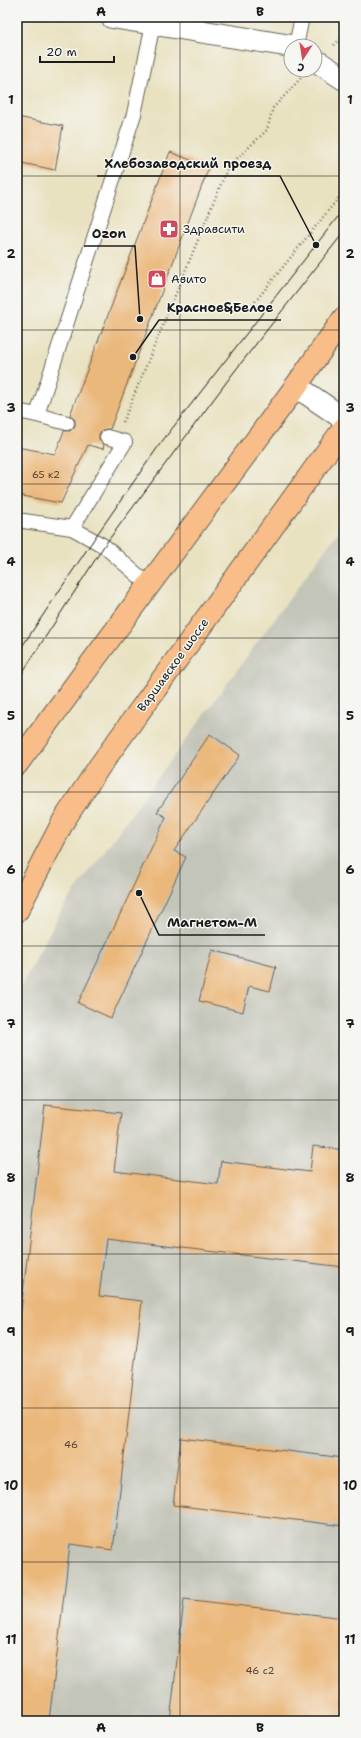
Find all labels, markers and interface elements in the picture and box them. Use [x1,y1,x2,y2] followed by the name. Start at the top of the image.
[96,3,106,20] text: A
[256,3,264,20] text: B
[40,38,114,64] scale bar
[283,38,323,78] north arrow
[46,44,77,60] text: 20 m
[296,59,306,75] text: С
[8,91,14,108] text: 1
[347,91,353,108] text: 1
[97,151,280,176] callout: Хлебозаводский проезд
[105,155,271,172] text: Хлебозаводский проезд
[158,218,180,240] pharmacy icon: Здравсити
[84,221,135,246] callout: Ozon
[183,221,245,237] place label: Здравсити
[92,225,126,242] text: Ozon
[6,245,16,262] text: 2
[345,245,355,262] text: 2
[146,268,168,290] shop icon: Авито
[171,271,206,287] place label: Авито
[159,295,281,320] callout: Красное&Белое
[167,299,273,316] text: Красное&Белое
[6,399,16,416] text: 3
[345,399,355,416] text: 3
[32,468,60,481] house number: 65 к2
[6,553,16,570] text: 4
[345,553,355,570] text: 4
[134,615,212,715] street label: Варшавское шоссе
[7,707,15,724] text: 5
[346,707,354,724] text: 5
[6,861,16,878] text: 6
[345,861,355,878] text: 6
[159,910,265,935] callout: Магнетом-М
[167,914,257,931] text: Магнетом-М
[6,1015,16,1032] text: 7
[345,1015,355,1032] text: 7
[6,1169,16,1186] text: 8
[345,1169,355,1186] text: 8
[6,1323,16,1340] text: 9
[345,1323,355,1340] text: 9
[64,1438,78,1451] house number: 46
[4,1477,18,1494] text: 10
[343,1477,357,1494] text: 10
[5,1631,17,1648] text: 11
[344,1631,356,1648] text: 11
[246,1664,274,1677] house number: 46 с2
[96,1719,106,1736] text: A
[256,1719,264,1736] text: B

